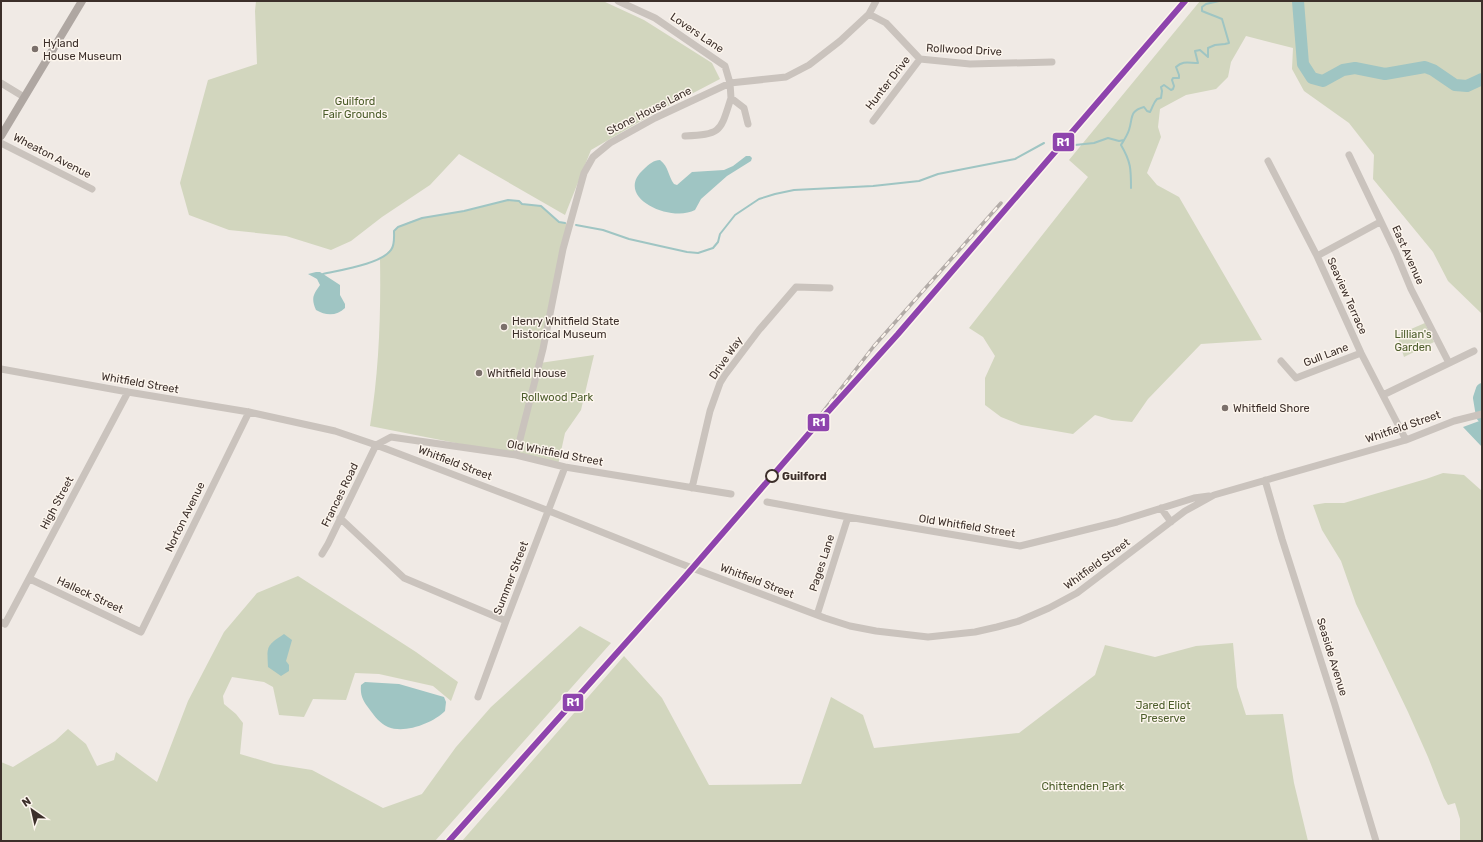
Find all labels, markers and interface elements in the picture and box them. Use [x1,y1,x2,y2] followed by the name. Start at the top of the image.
[668,10,726,56] street label: Lovers Lane
[43,37,122,63] place label: Hyland House Museum
[926,42,1002,58] street label: Rollwood Drive
[30,44,40,54] marker: Hyland House Museum
[863,54,913,112] street label: Hunter Drive
[604,84,694,138] street label: Stone House Lane
[323,95,388,121] park label: Guilford Fair Grounds
[11,131,93,181] street label: Wheaton Avenue
[1052,132,1075,152] line badge: R1
[1056,136,1070,149] text: R1
[1389,223,1427,287] street label: East Avenue
[1324,256,1370,336] street label: Seaview Terrace
[512,315,619,341] place label: Henry Whitfield State Historical Museum
[499,322,509,332] marker: Henry Whitfield State Historical Museum
[1394,328,1432,354] park label: Lillian's Garden
[706,334,746,382] street label: Drive Way
[1302,340,1350,370] street label: Gull Lane
[487,367,566,380] place label: Whitfield House
[474,368,484,378] marker: Whitfield House
[100,370,180,396] street label: Whitfield Street
[521,391,593,404] park label: Rollwood Park
[1233,402,1310,415] place label: Whitfield Shore
[1220,403,1230,413] marker: Whitfield Shore
[1364,408,1443,446] street label: Whitfield Street
[807,413,830,432] line badge: R1
[812,416,826,429] text: R1
[506,437,605,469] street label: Old Whitfield Street
[416,443,495,483] street label: Whitfield Street
[319,461,361,529] street label: Frances Road
[765,469,779,483] marker: Guilford
[782,470,827,483] place label: Guilford
[38,474,77,532] street label: High Street
[162,480,208,554] street label: Norton Avenue
[918,512,1017,540] street label: Old Whitfield Street
[807,533,837,593] street label: Pages Lane
[1061,535,1133,592] street label: Whitfield Street
[491,539,531,617] street label: Summer Street
[718,561,797,601] street label: Whitfield Street
[55,574,126,616] street label: Halleck Street
[1314,616,1350,698] street label: Seaside Avenue
[562,693,584,712] line badge: R1
[566,696,580,709] text: R1
[1135,699,1191,725] park label: Jared Eliot Preserve
[1041,780,1125,793] park label: Chittenden Park
[12,790,52,830] north arrow
[20,794,34,810] text: N

